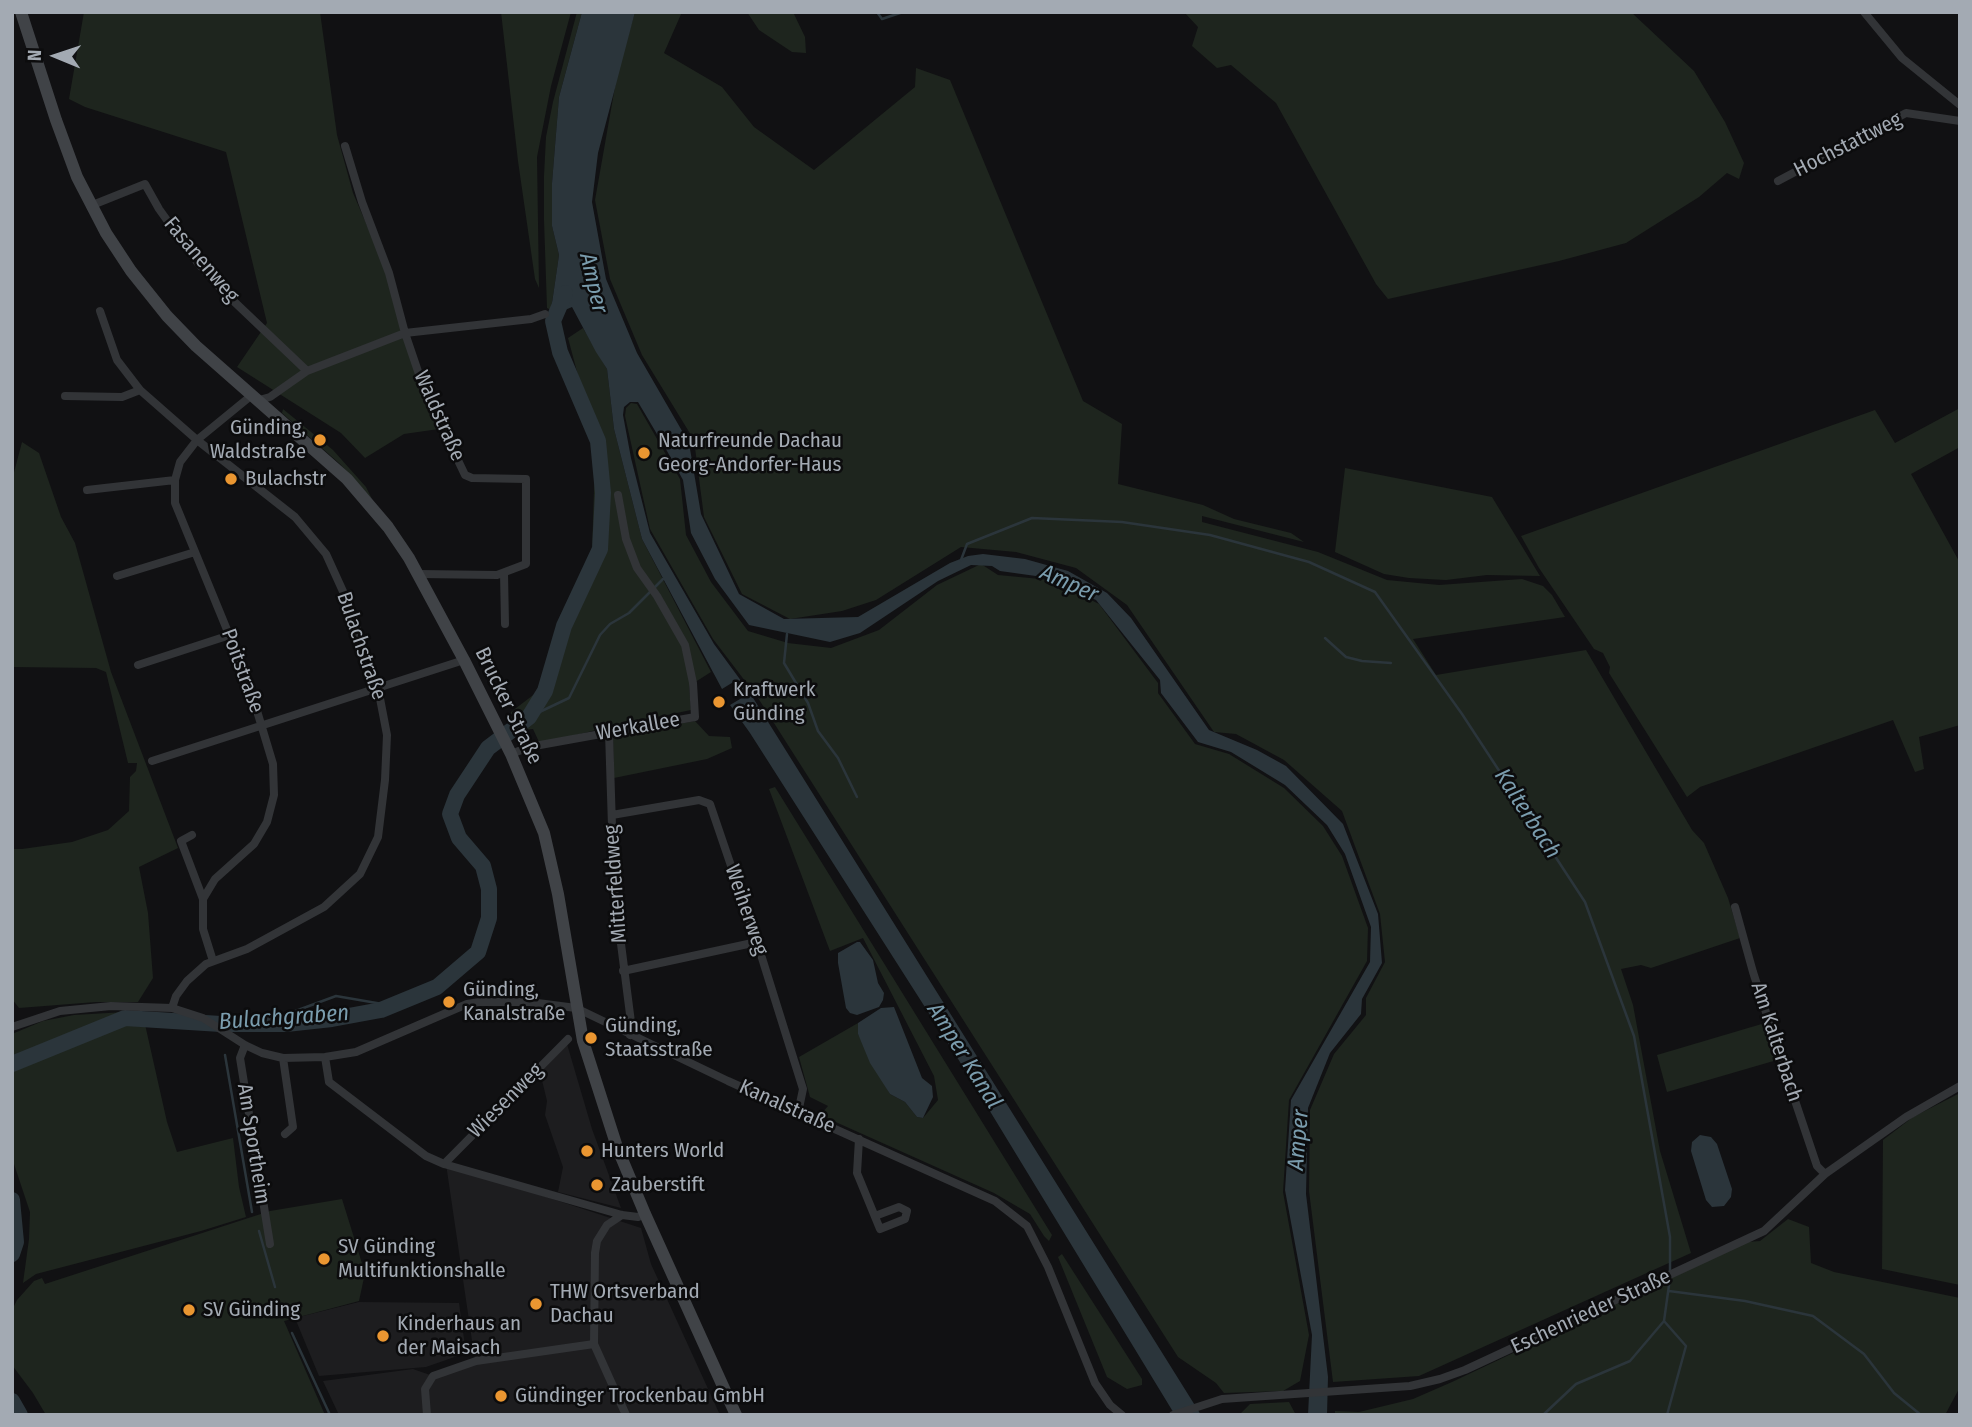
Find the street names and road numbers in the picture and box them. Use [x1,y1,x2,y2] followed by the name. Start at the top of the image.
[1790,107,1906,183] street label: Hochstattweg
[158,212,244,308] street label: Fasanenweg
[408,367,470,465] street label: Waldstraße
[331,589,391,703] street label: Bulachstraße
[215,625,269,717] street label: Poitstraße
[469,643,547,769] street label: Brucker Straße
[594,707,682,747] street label: Werkallee
[599,824,633,944] street label: Mitterfeldweg
[719,861,773,959] street label: Weiherweg
[1745,979,1807,1105] street label: Am Kalterbach
[463,1058,549,1144] street label: Wiesenweg
[735,1075,839,1139] street label: Kanalstraße
[231,1082,275,1206] street label: Am Sportheim
[1507,1264,1675,1360] street label: Eschenrieder Straße

